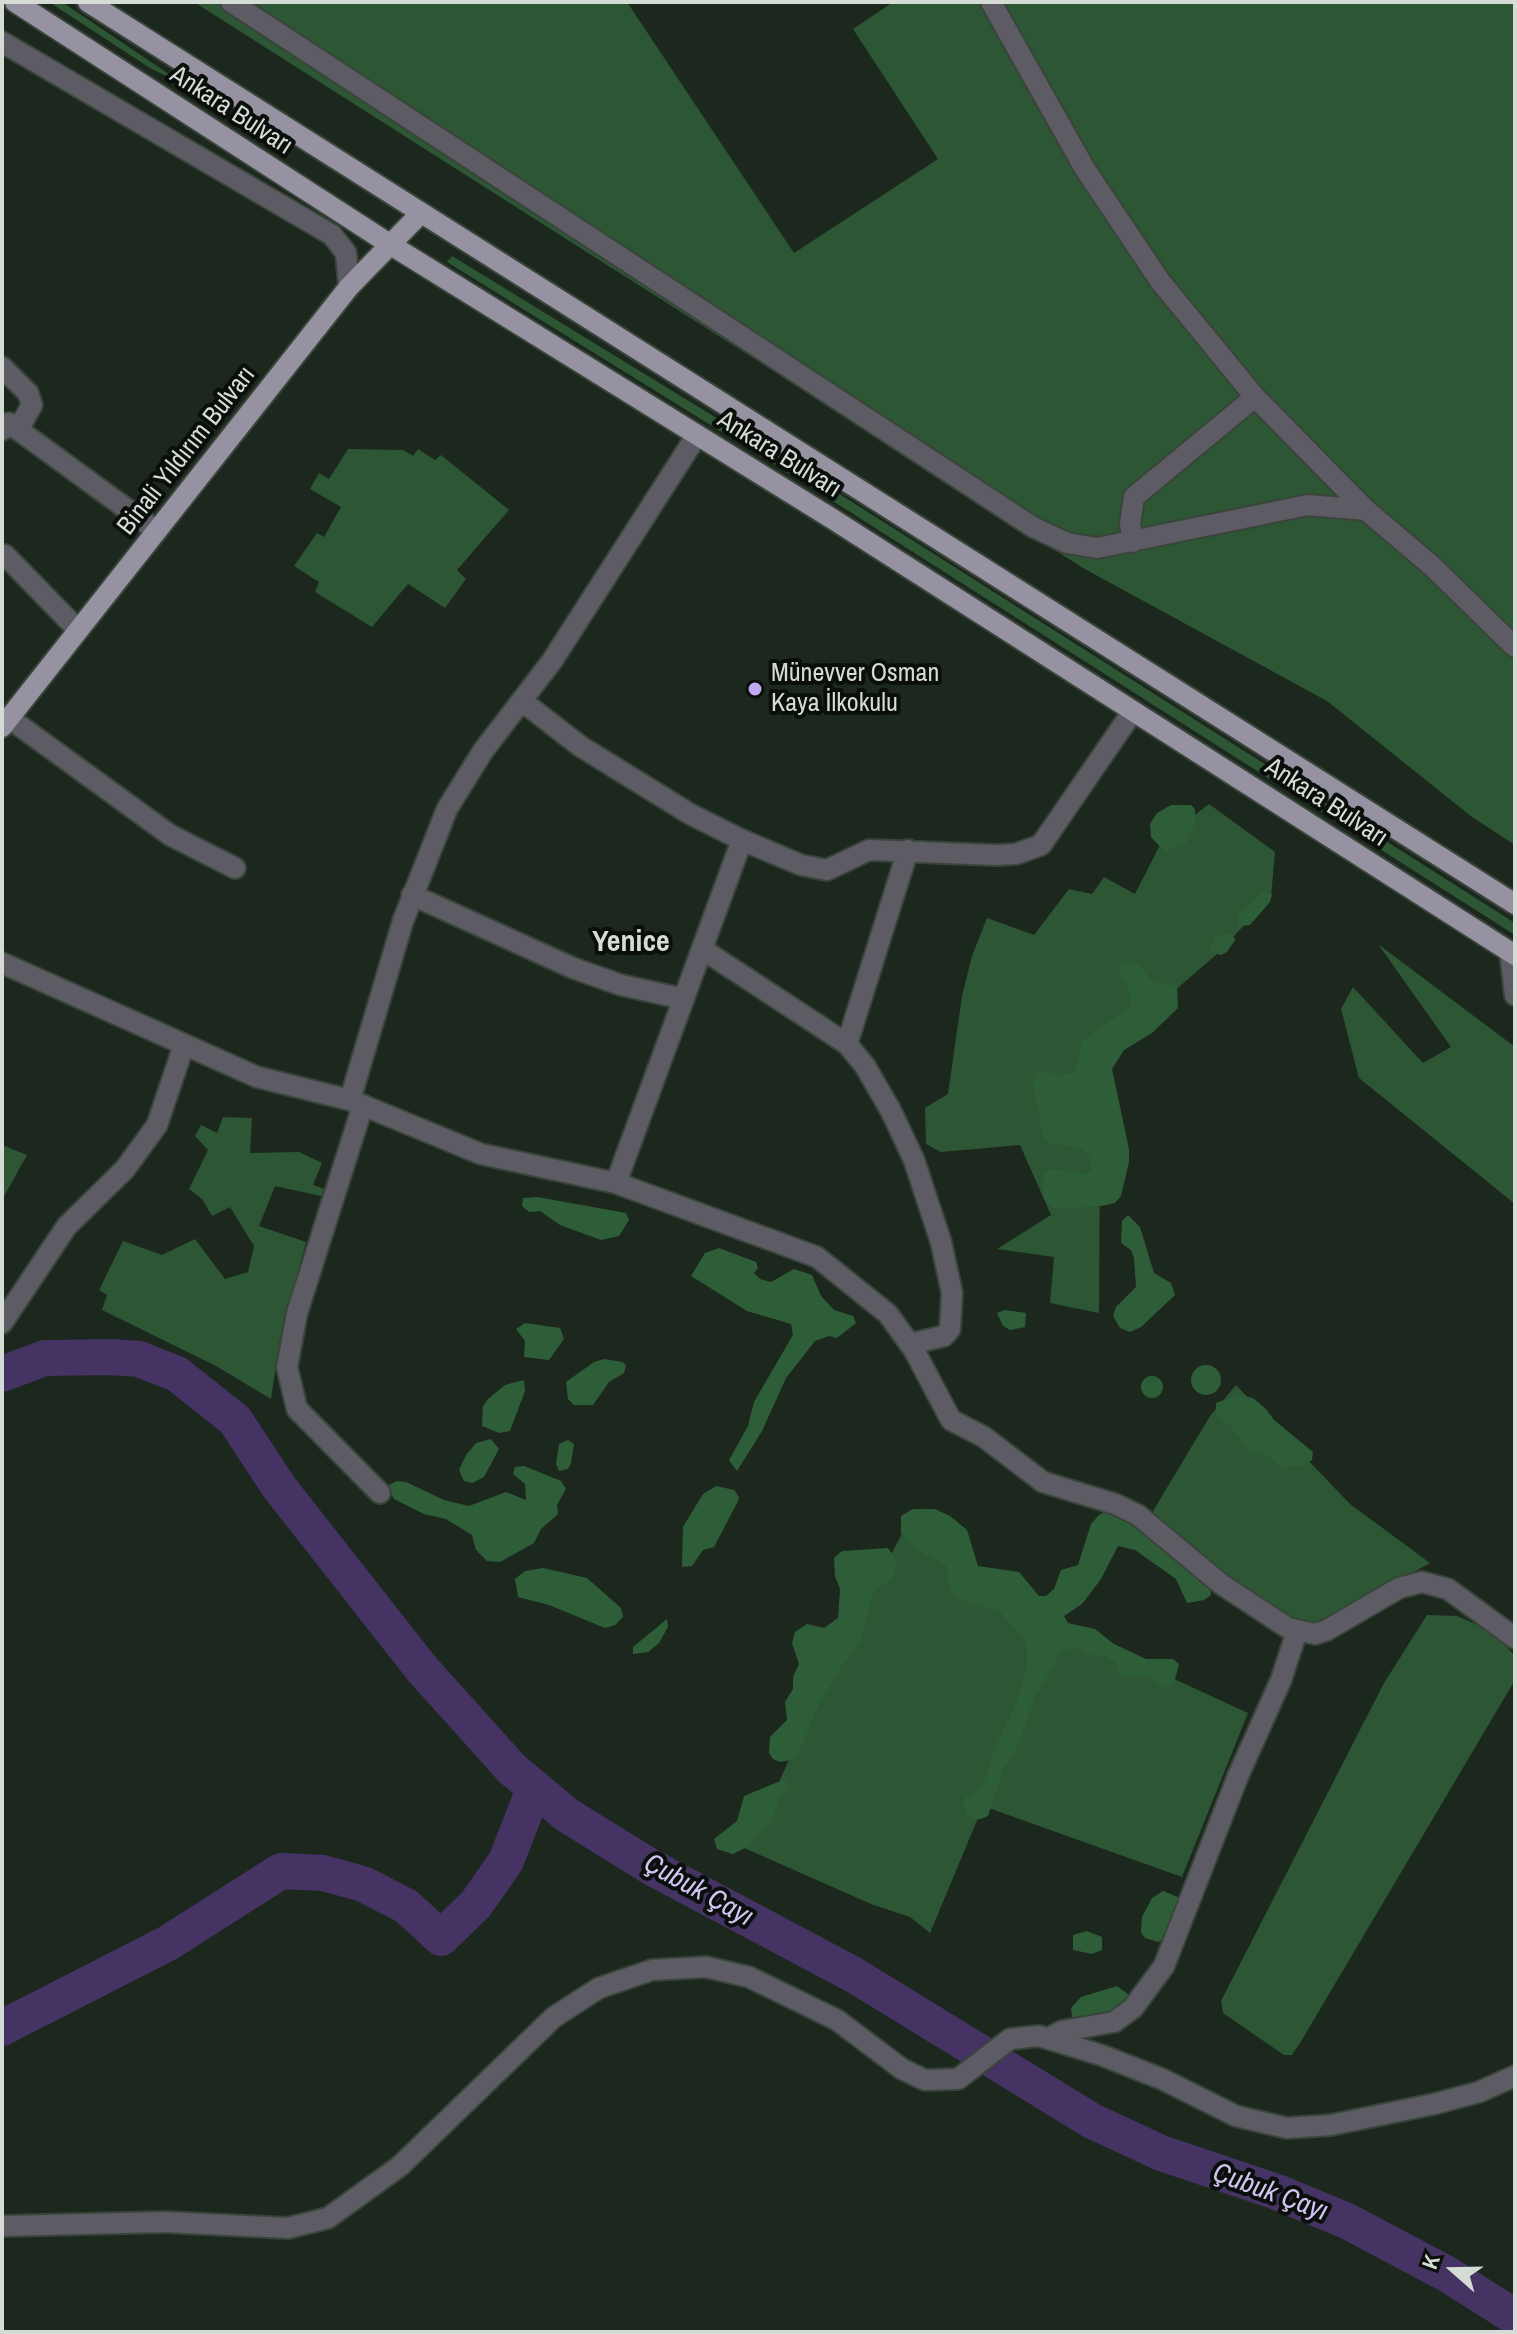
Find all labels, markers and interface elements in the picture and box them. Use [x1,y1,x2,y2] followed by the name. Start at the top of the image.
[164,60,298,162] street label: Ankara Bulvarı
[111,360,263,542] street label: Binali Yıldırım Bulvarı
[711,405,847,505] street label: Ankara Bulvarı
[771,658,939,720] place label: Münevver Osman Kaya İlkokulu
[746,680,764,698] marker: Münevver Osman Kaya İlkokulu
[1259,752,1393,854] street label: Ankara Bulvarı
[592,925,670,961] district label: Yenice
[637,1847,759,1935] water label: Çubuk Çayı
[1208,2157,1332,2229] water label: Çubuk Çayı
[1413,2230,1493,2310] north arrow
[1414,2251,1447,2273] text: K

